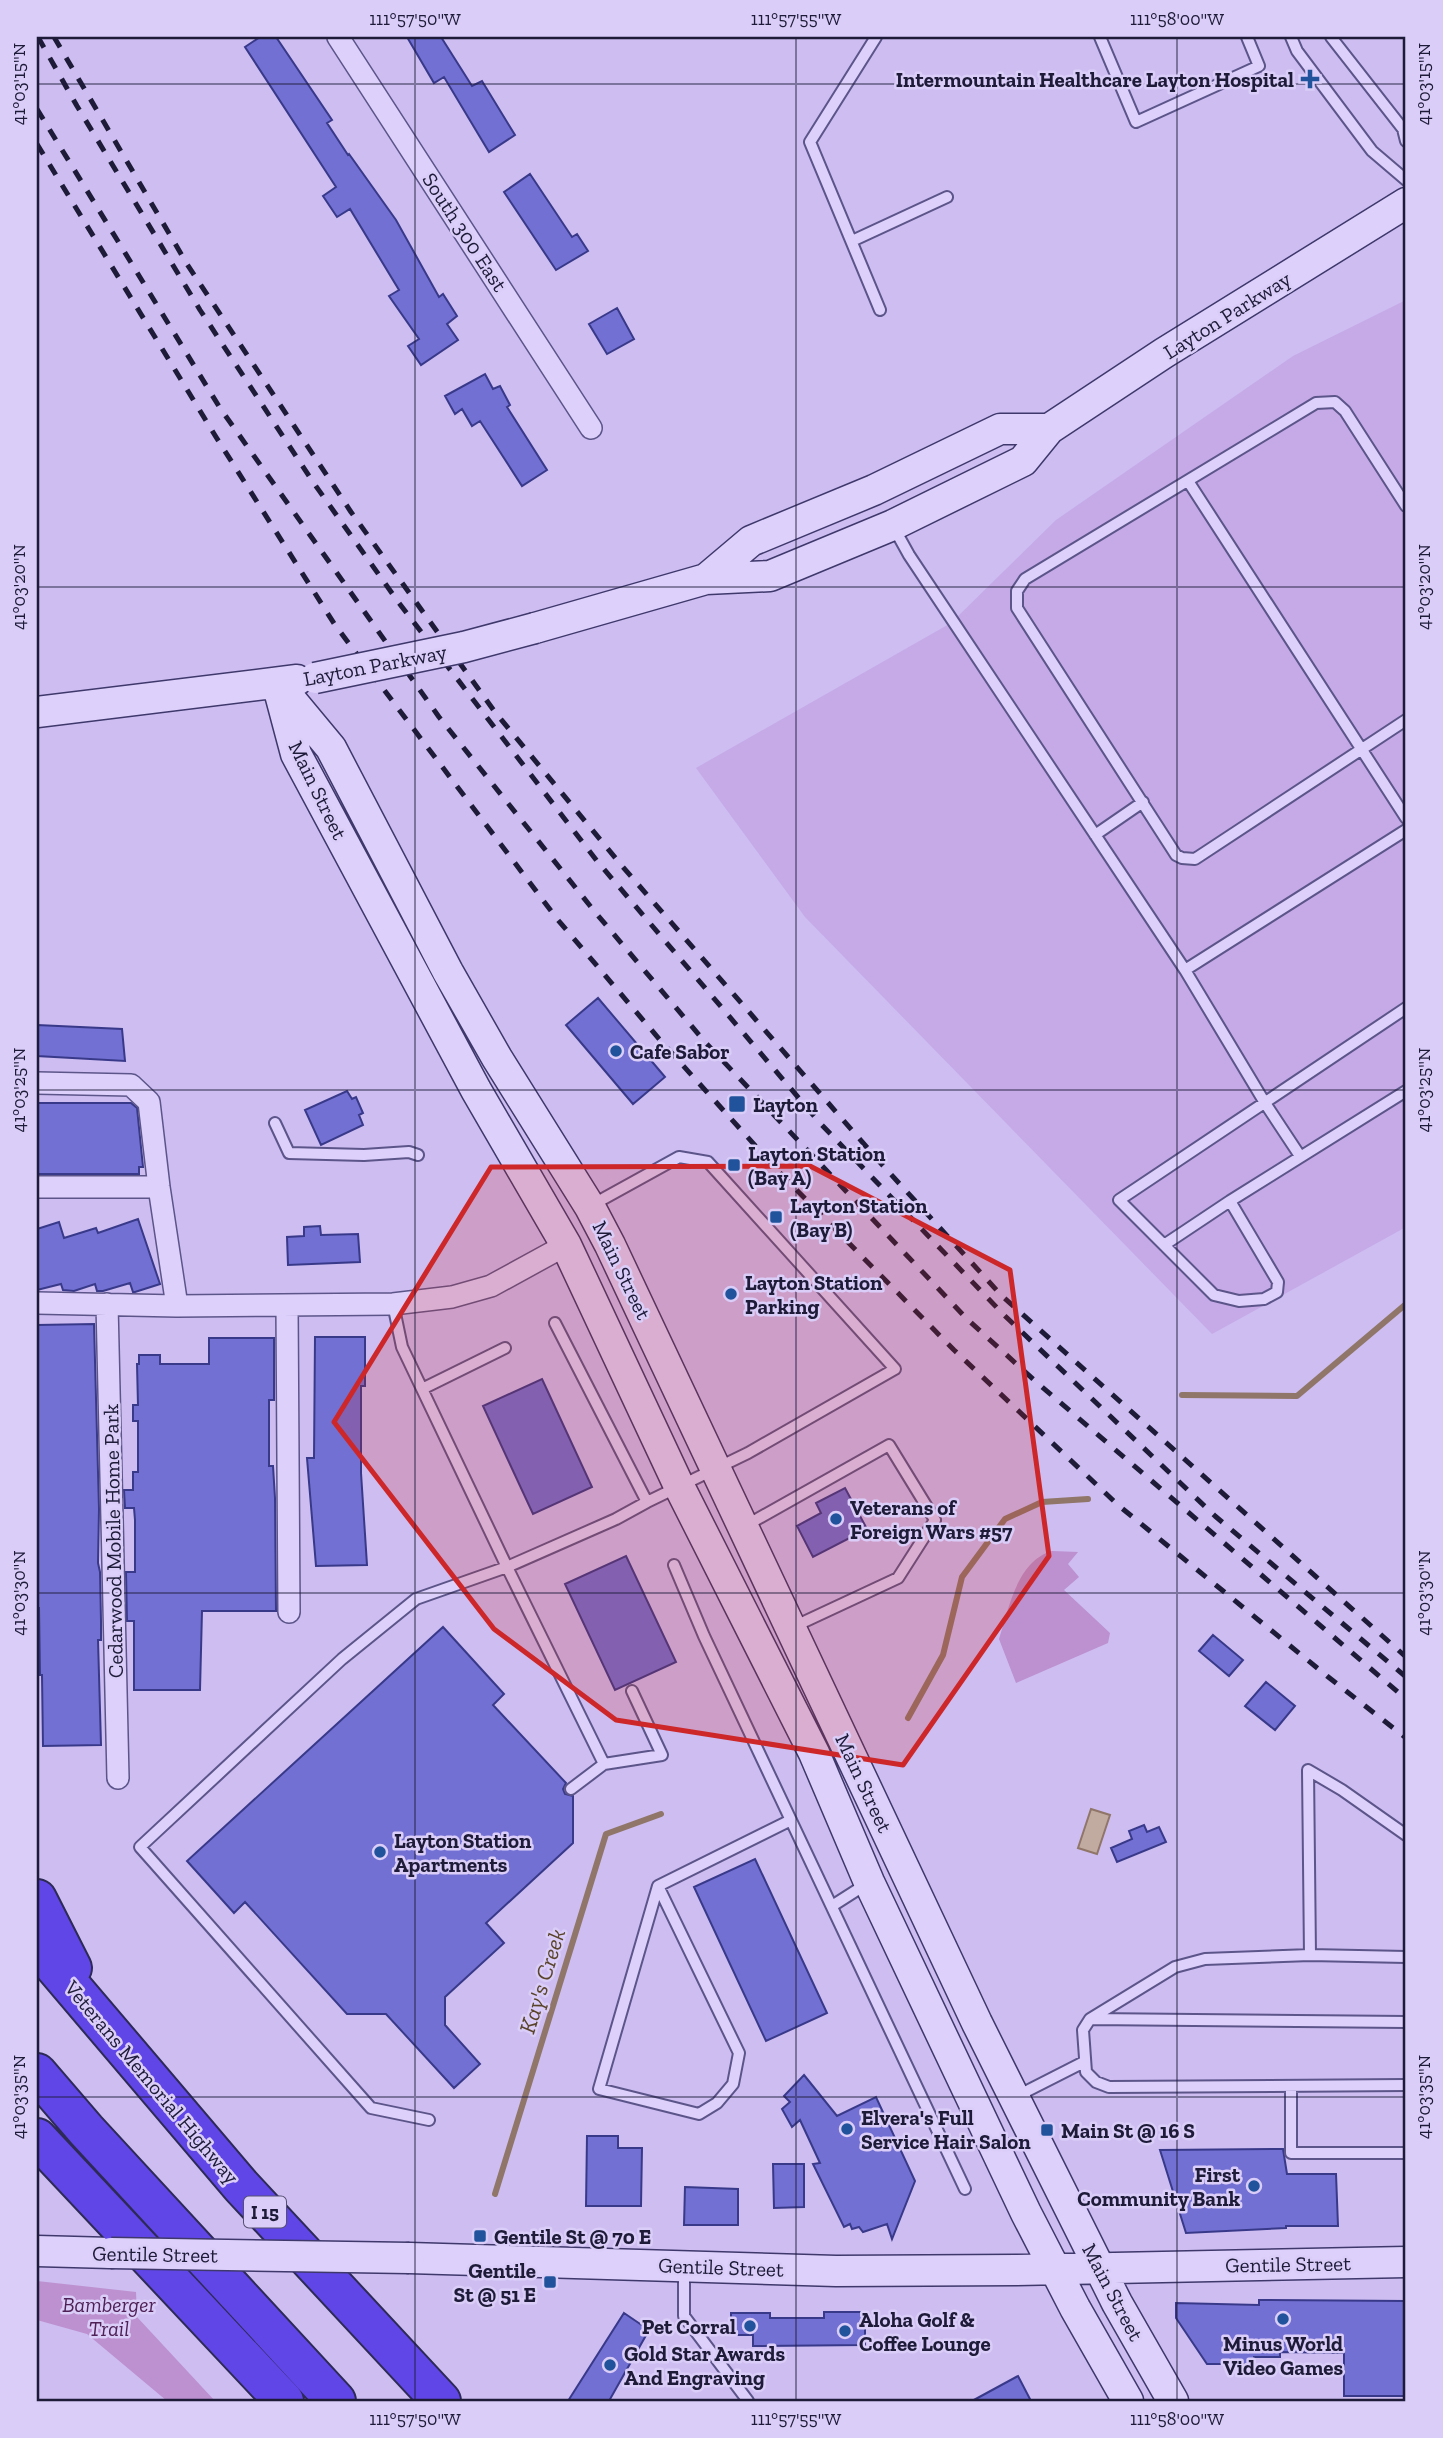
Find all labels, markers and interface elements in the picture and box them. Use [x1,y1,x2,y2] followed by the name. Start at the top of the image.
[369,8,461,30] text: 111°57'50"W
[751,8,841,30] text: 111°57'55"W
[1130,8,1224,30] text: 111°58'00"W
[8,43,30,125] text: 41°03'15"N
[1413,43,1435,125] text: 41°03'15"N
[896,67,1294,92] place label: Intermountain Healthcare Layton Hospital
[1300,69,1320,89] marker: Intermountain Healthcare Layton Hospital
[417,168,513,296] street label: South 300 East
[1159,266,1296,364] street label: Layton Parkway
[8,544,30,630] text: 41°03'20"N
[1413,544,1435,630] text: 41°03'20"N
[301,639,449,691] street label: Layton Parkway
[283,737,353,844] street label: Main Street
[630,1039,729,1064] place label: Cafe Sabor
[608,1043,624,1059] marker: Cafe Sabor
[8,1048,30,1132] text: 41°03'25"N
[1413,1048,1435,1132] text: 41°03'25"N
[753,1092,818,1117] place label: Layton
[727,1094,747,1114] marker: Layton
[748,1141,886,1190] place label: Layton Station (Bay A)
[726,1157,742,1173] marker: Layton Station (Bay A)
[790,1193,928,1242] place label: Layton Station (Bay B)
[768,1209,784,1225] marker: Layton Station (Bay B)
[587,1217,657,1324] street label: Main Street
[745,1270,883,1319] place label: Layton Station Parking
[723,1286,739,1302] marker: Layton Station Parking
[98,1404,128,1678] street label: Cedarwood Mobile Home Park
[850,1495,1013,1544] place label: Veterans of Foreign Wars #57
[828,1511,844,1527] marker: Veterans of Foreign Wars #57
[8,1550,30,1636] text: 41°03'30"N
[1413,1550,1435,1636] text: 41°03'30"N
[830,1729,898,1837] street label: Main Street
[394,1828,532,1877] place label: Layton Station Apartments
[372,1844,388,1860] marker: Layton Station Apartments
[513,1925,571,2037] water label: Kay's Creek
[59,1974,245,2189] street label: Veterans Memorial Highway
[8,2055,30,2139] text: 41°03'35"N
[1413,2055,1435,2139] text: 41°03'35"N
[861,2105,1031,2154] place label: Elvera's Full Service Hair Salon
[1061,2118,1195,2143] place label: Main St @ 16 S
[839,2121,855,2137] marker: Elvera's Full Service Hair Salon
[1039,2122,1055,2138] marker: Main St @ 16 S
[1077,2162,1241,2211] place label: First Community Bank
[1246,2178,1262,2194] marker: First Community Bank
[244,2196,286,2228] road number: I 15
[494,2224,651,2249] place label: Gentile St @ 70 E
[472,2228,488,2244] marker: Gentile St @ 70 E
[1077,2239,1149,2345] street label: Main Street
[92,2240,218,2268] street label: Gentile Street
[1225,2250,1351,2278] street label: Gentile Street
[658,2252,784,2282] street label: Gentile Street
[453,2258,536,2307] place label: Gentile St @ 51 E
[542,2274,558,2290] marker: Gentile St @ 51 E
[62,2292,157,2341] park label: Bamberger Trail
[859,2307,991,2356] place label: Aloha Golf & Coffee Lounge
[1275,2311,1291,2327] marker: Minus World Video Games
[642,2314,736,2339] place label: Pet Corral
[742,2318,758,2334] marker: Pet Corral
[837,2323,853,2339] marker: Aloha Golf & Coffee Lounge
[1223,2331,1343,2380] place label: Minus World Video Games
[624,2341,785,2390] place label: Gold Star Awards And Engraving
[602,2357,618,2373] marker: Gold Star Awards And Engraving
[369,2408,461,2430] text: 111°57'50"W
[751,2408,841,2430] text: 111°57'55"W
[1130,2408,1224,2430] text: 111°58'00"W

